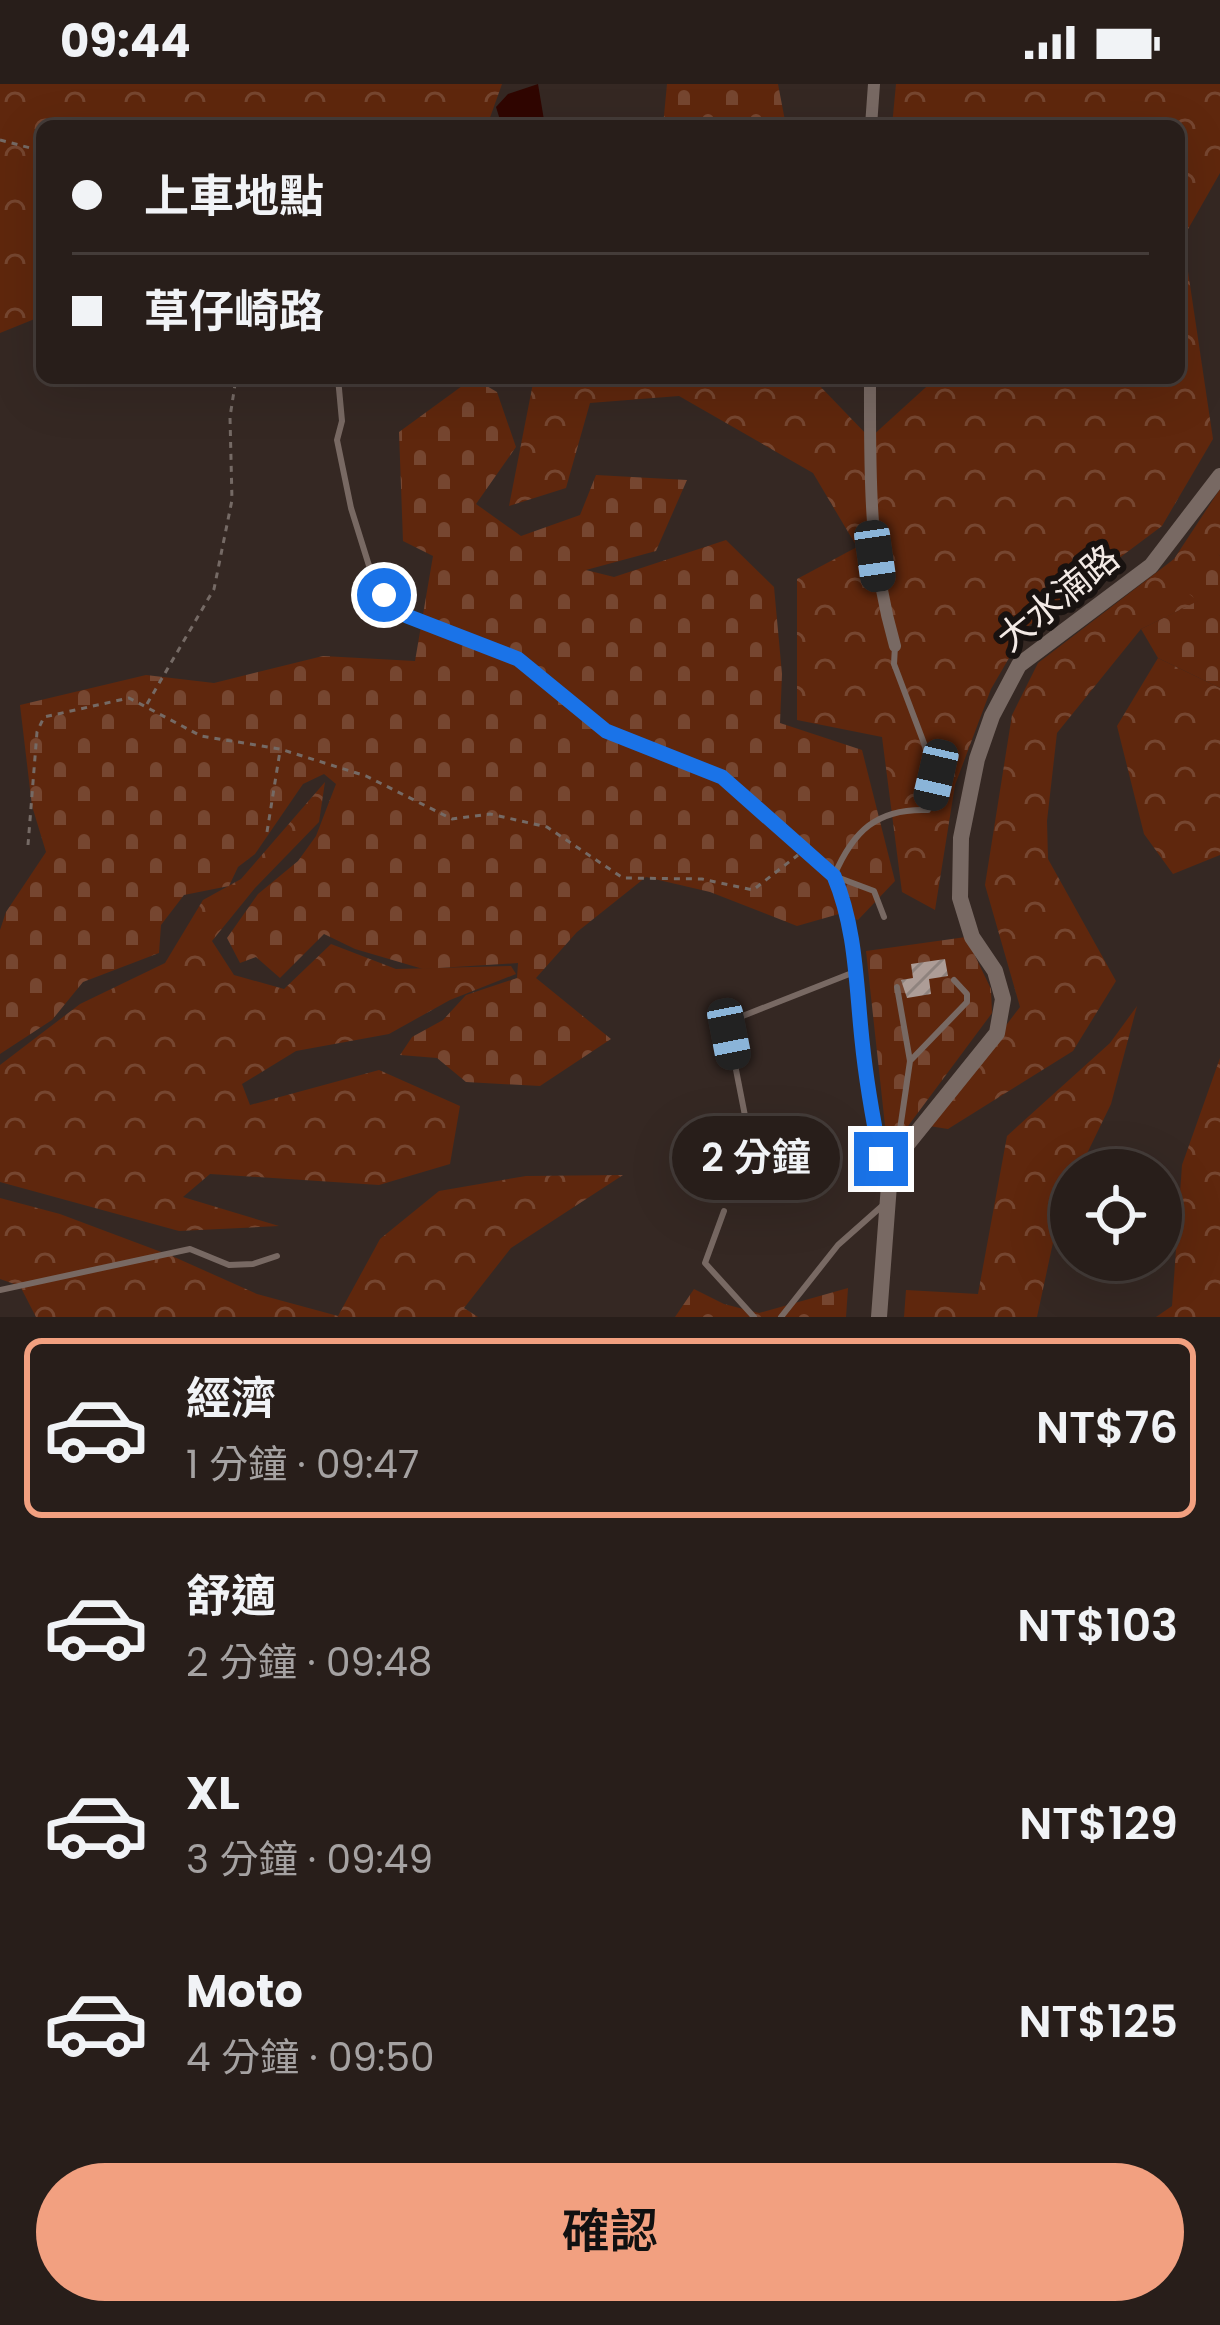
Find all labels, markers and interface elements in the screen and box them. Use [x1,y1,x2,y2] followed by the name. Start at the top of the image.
[60,10,191,73] text: 09:44
[144,165,324,228] text: 上車地點
[144,280,324,343] text: 草仔崎路
[852,518,898,594] car
[986,533,1130,663] street label: 大水湳路
[357,568,411,622] route start
[910,736,962,814] car
[704,995,754,1073] car
[671,1117,839,1201] callout: 2 分鐘
[701,1130,811,1185] text: 2 分鐘
[854,1132,908,1186] route end
[1050,1149,1182,1281] map controls
[1050,1149,1182,1281] button: locate
[186,1367,276,1430] text: 經濟
[42,1374,150,1482] icon: car
[1036,1396,1178,1459] text: NT$76
[186,1437,419,1492] text: 1 分鐘 · 09:47
[186,1565,276,1628] text: 舒適
[42,1572,150,1680] icon: car
[1017,1594,1178,1657] text: NT$103
[186,1635,432,1690] text: 2 分鐘 · 09:48
[186,1762,240,1825] text: XL
[42,1770,150,1878] icon: car
[1019,1792,1178,1855] text: NT$129
[186,1832,433,1887] text: 3 分鐘 · 09:49
[186,1960,303,2023] text: Moto
[42,1968,150,2076] icon: car
[1018,1990,1178,2053] text: NT$125
[186,2030,434,2085] text: 4 分鐘 · 09:50
[36,2163,1184,2301] button: 確認

